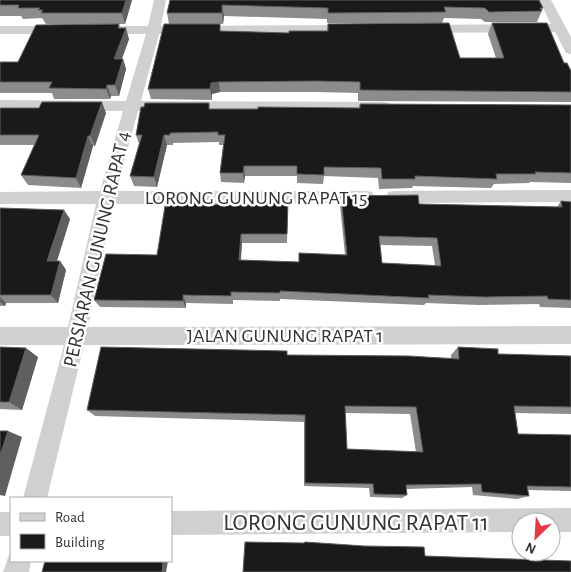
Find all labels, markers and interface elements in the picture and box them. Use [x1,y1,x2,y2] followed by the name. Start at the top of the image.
[60,129,134,369] street label: PERSIARAN GUNUNG RAPAT 4
[145,188,367,208] street label: LORONG GUNUNG RAPAT 15
[187,326,383,346] street label: JALAN GUNUNG RAPAT 1
[10,497,172,562] legend
[55,510,85,525] text: Road
[223,511,489,535] street label: LORONG GUNUNG RAPAT 11
[511,512,561,562] north arrow
[55,535,105,550] text: Building
[524,539,538,556] text: N

